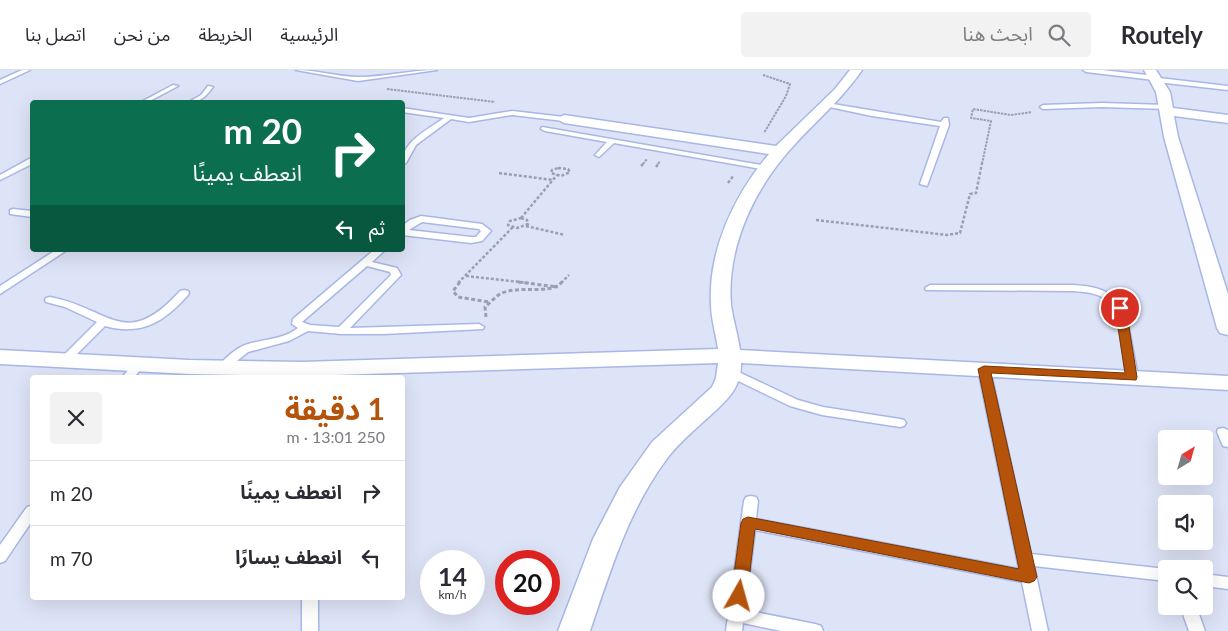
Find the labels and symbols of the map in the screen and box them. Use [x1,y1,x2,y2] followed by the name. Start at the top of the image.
[1099,287,1141,329] pin
[1158,430,1212,485] north arrow
[495,550,560,615] speed limit sign: 20
[712,569,764,621] position arrow

